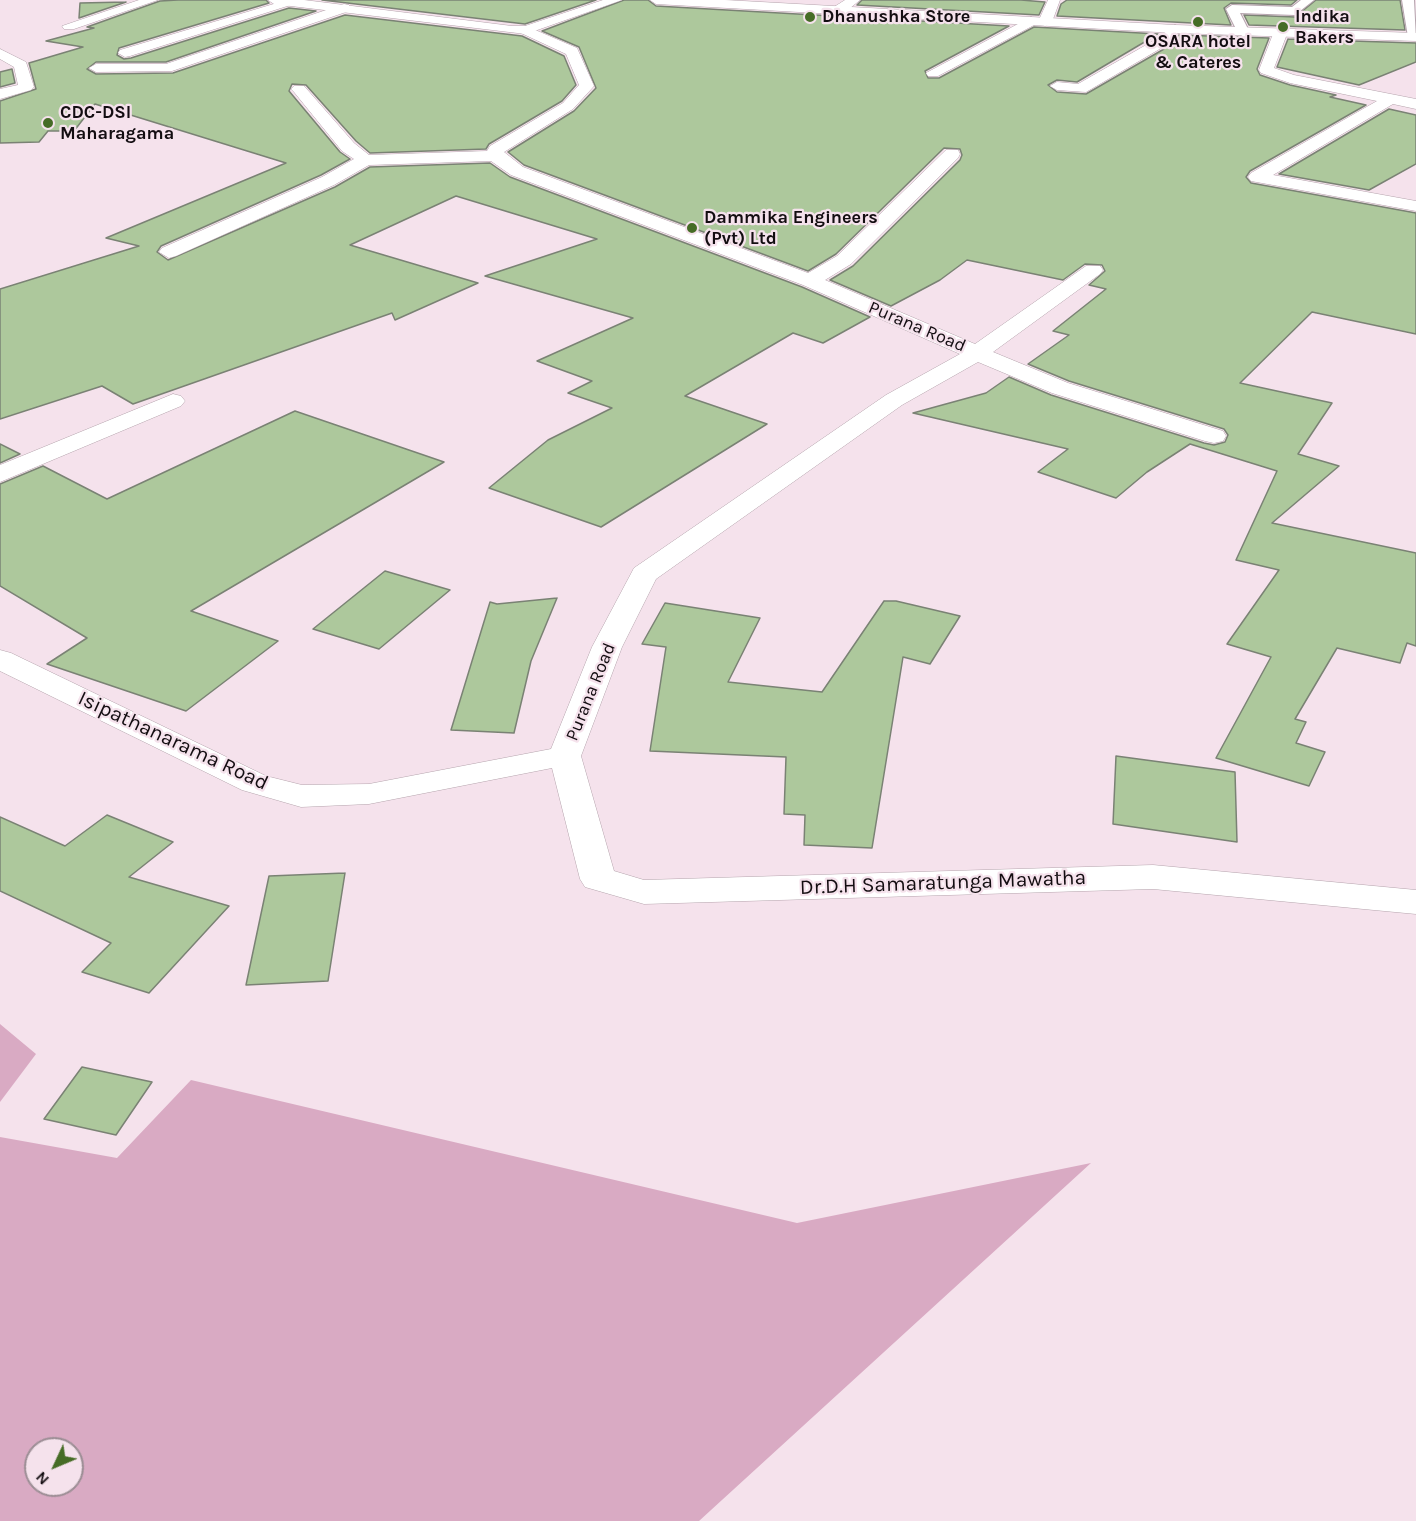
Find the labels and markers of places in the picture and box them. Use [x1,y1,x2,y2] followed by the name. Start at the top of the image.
[822,6,970,28] place label: Dhanushka Store
[1295,6,1354,48] place label: Indika Bakers
[803,10,817,24] marker: Dhanushka Store
[1191,15,1205,29] marker: OSARA hotel & Cateres
[1276,20,1290,34] marker: Indika Bakers
[1145,31,1251,74] place label: OSARA hotel & Cateres
[60,102,174,144] place label: CDC-DSI Maharagama
[41,116,55,130] marker: CDC-DSI Maharagama
[704,207,878,250] place label: Dammika Engineers (Pvt) Ltd
[685,221,699,235] marker: Dammika Engineers (Pvt) Ltd

